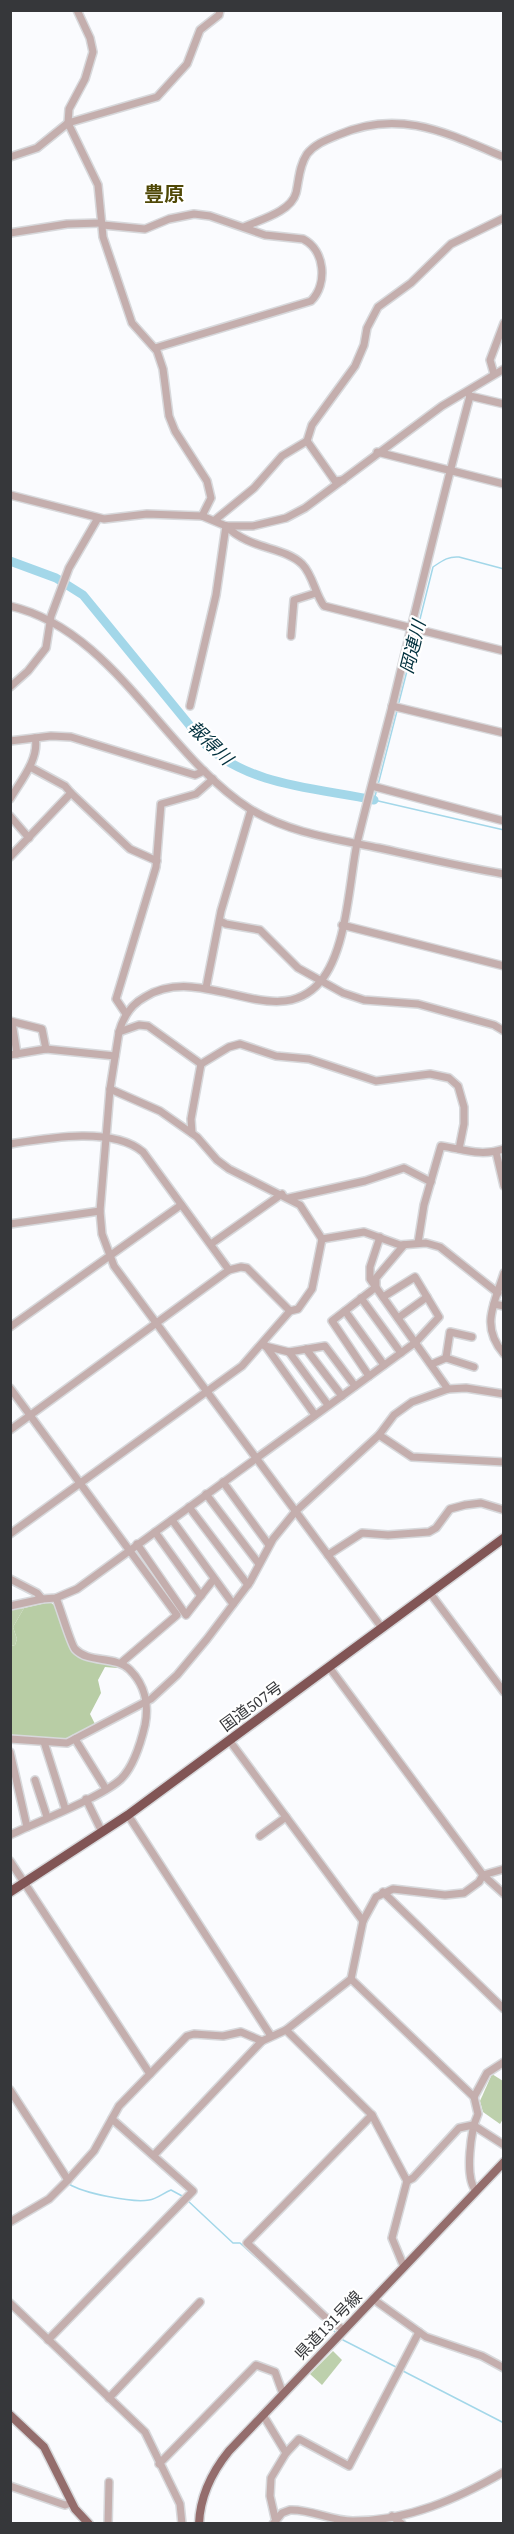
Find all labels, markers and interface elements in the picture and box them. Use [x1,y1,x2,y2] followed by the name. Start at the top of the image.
[144,180,184,208] district label: 豊原
[394,616,432,676] water label: 岡連川
[182,715,240,772] water label: 報得川
[215,1676,287,1736] street label: 国道507号
[290,2286,366,2364] street label: 県道131号線

